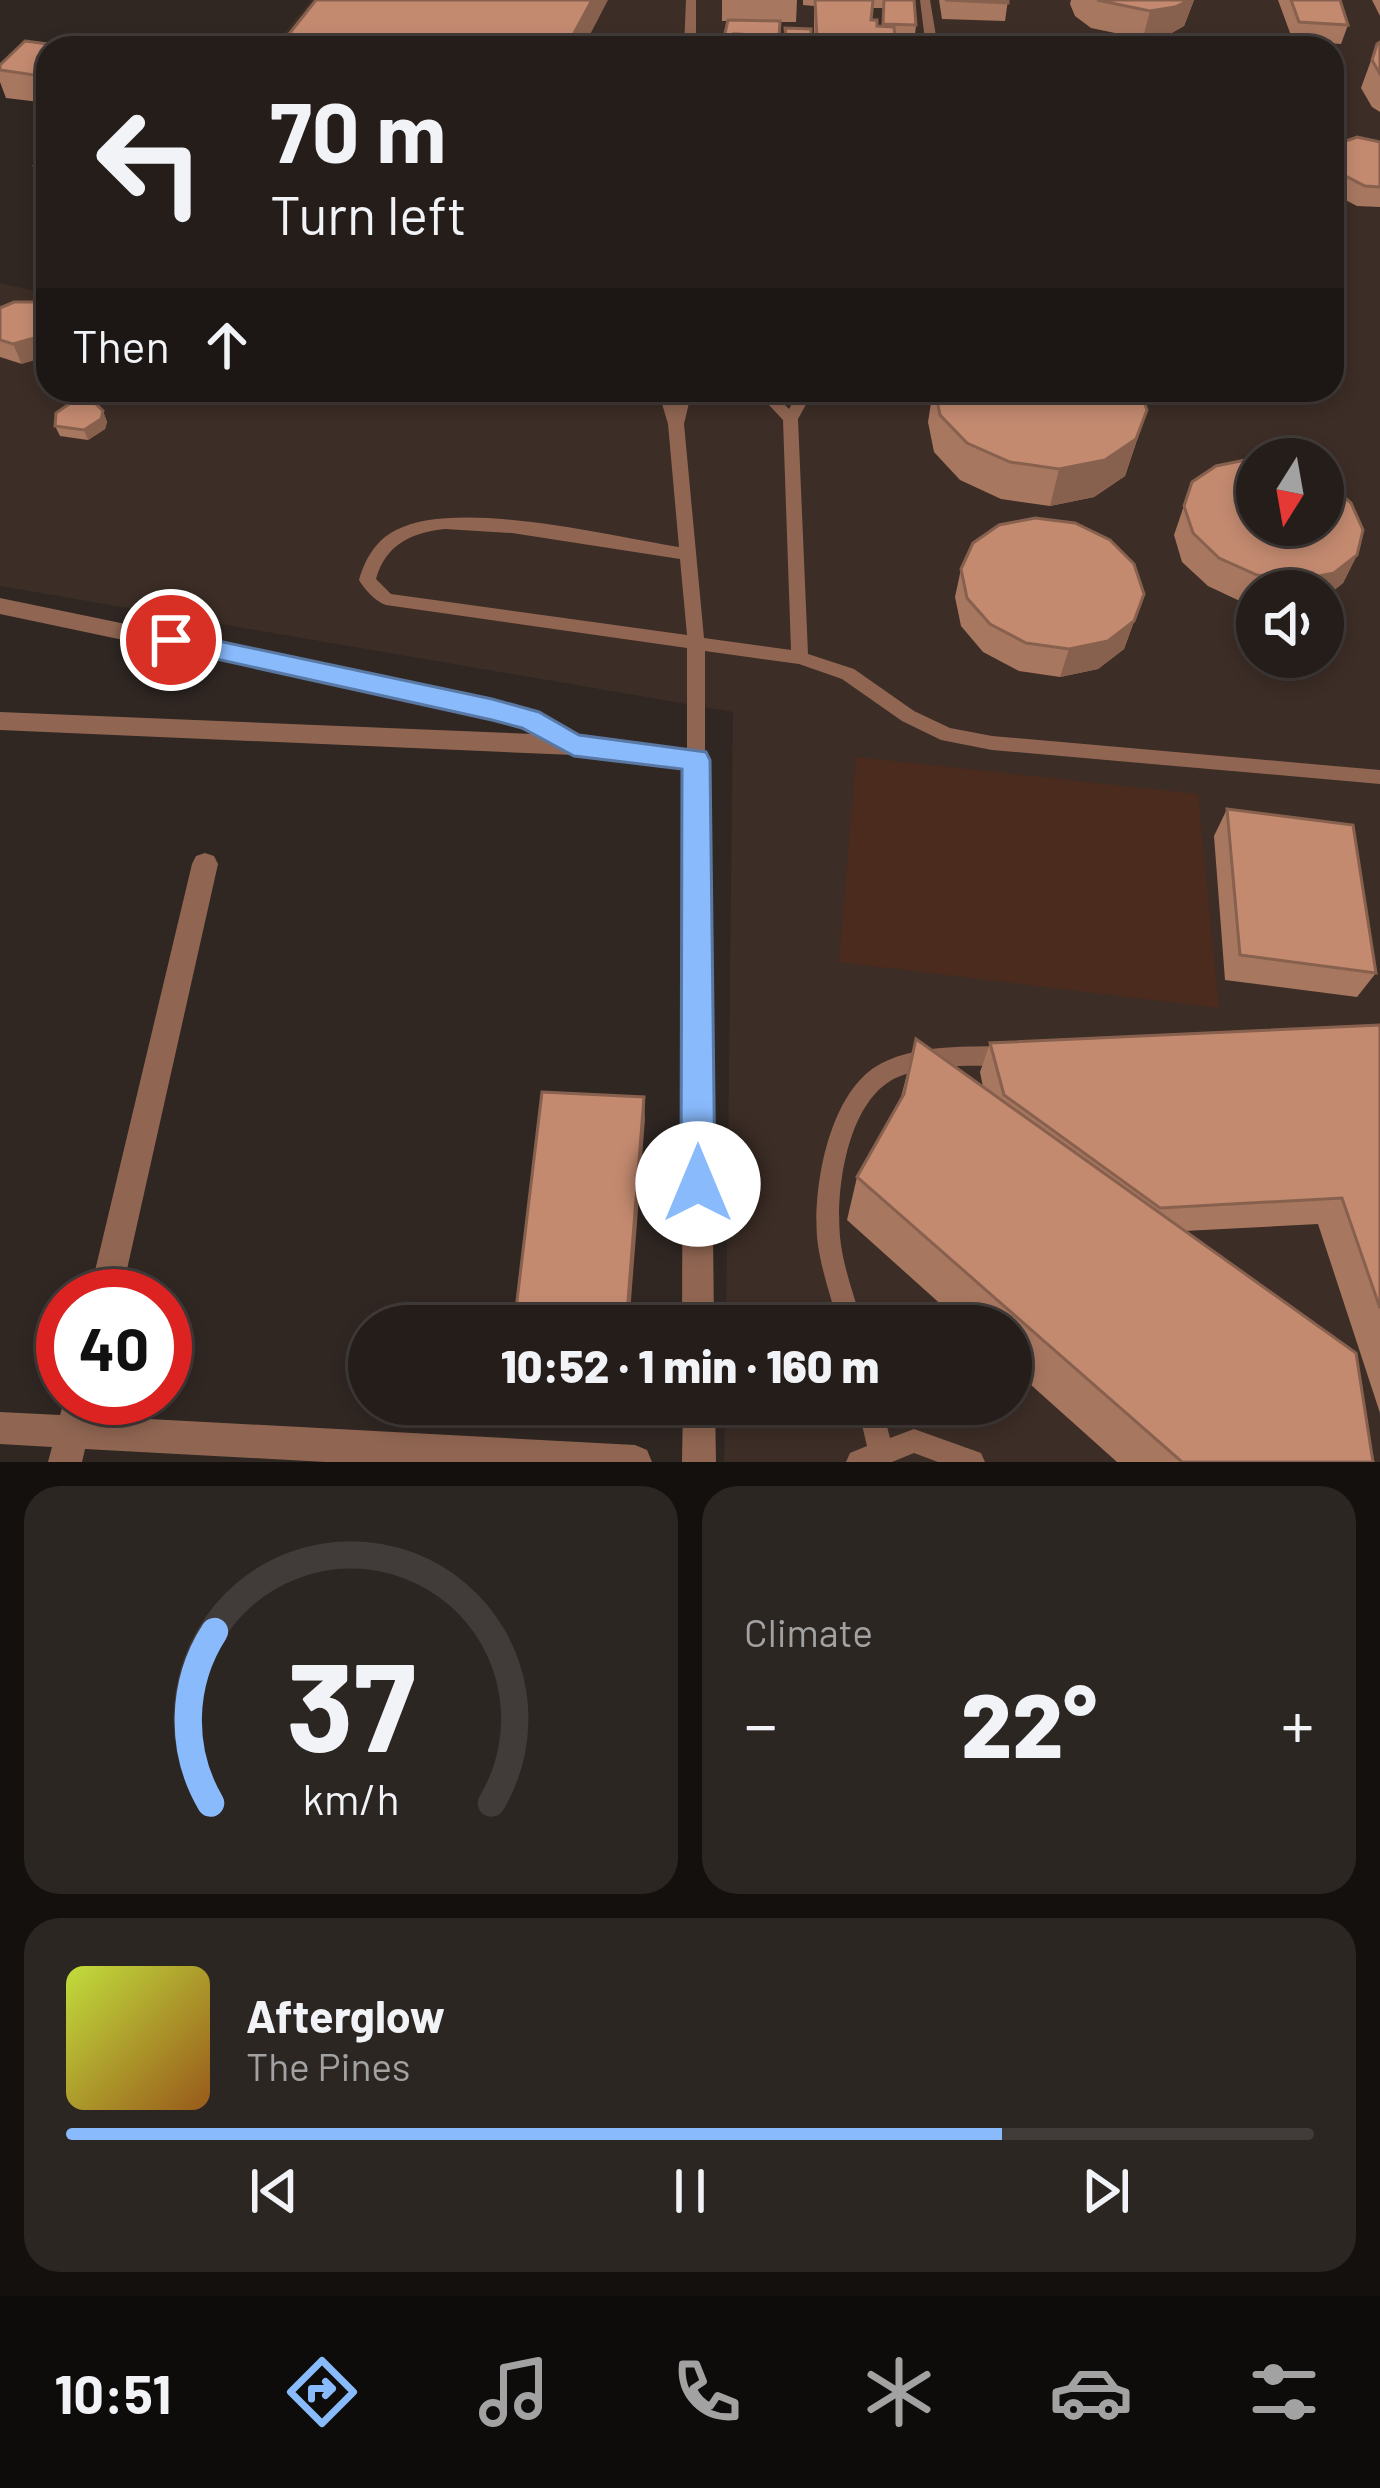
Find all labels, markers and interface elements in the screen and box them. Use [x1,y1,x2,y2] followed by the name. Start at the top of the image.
[270,79,446,180] text: 70 m
[72,84,228,240] icon: left
[270,181,467,246] text: Turn left
[194,312,260,378] icon: ahead
[72,318,170,372] text: Then
[1236,438,1344,546] north arrow
[1236,438,1344,678] map controls
[1236,570,1344,678] button: sound
[120,589,222,691] pin
[138,607,204,673] icon: arrive
[635,1121,761,1247] position arrow
[36,1269,192,1425] speed limit sign: 40
[501,1338,879,1392] text: 10:52 · 1 min · 160 m
[744,1608,873,1655] text: Climate
[286,1627,416,1777] text: 37
[961,1668,1097,1776] text: 22°
[744,1683,777,1762] text: −
[1281,1683,1314,1762] text: +
[302,1772,400,1824] text: km/h
[246,1988,445,2042] text: Afterglow
[246,2042,411,2089] text: The Pines
[241,2158,307,2224] icon: previous
[657,2158,723,2224] icon: pause
[1073,2158,1139,2224] icon: next
[280,2350,364,2434] icon: directions
[472,2350,556,2434] icon: music
[665,2350,749,2434] icon: phone
[857,2350,941,2434] icon: climate
[1049,2350,1133,2434] icon: car
[1242,2350,1326,2434] icon: filters
[54,2360,171,2425] text: 10:51

